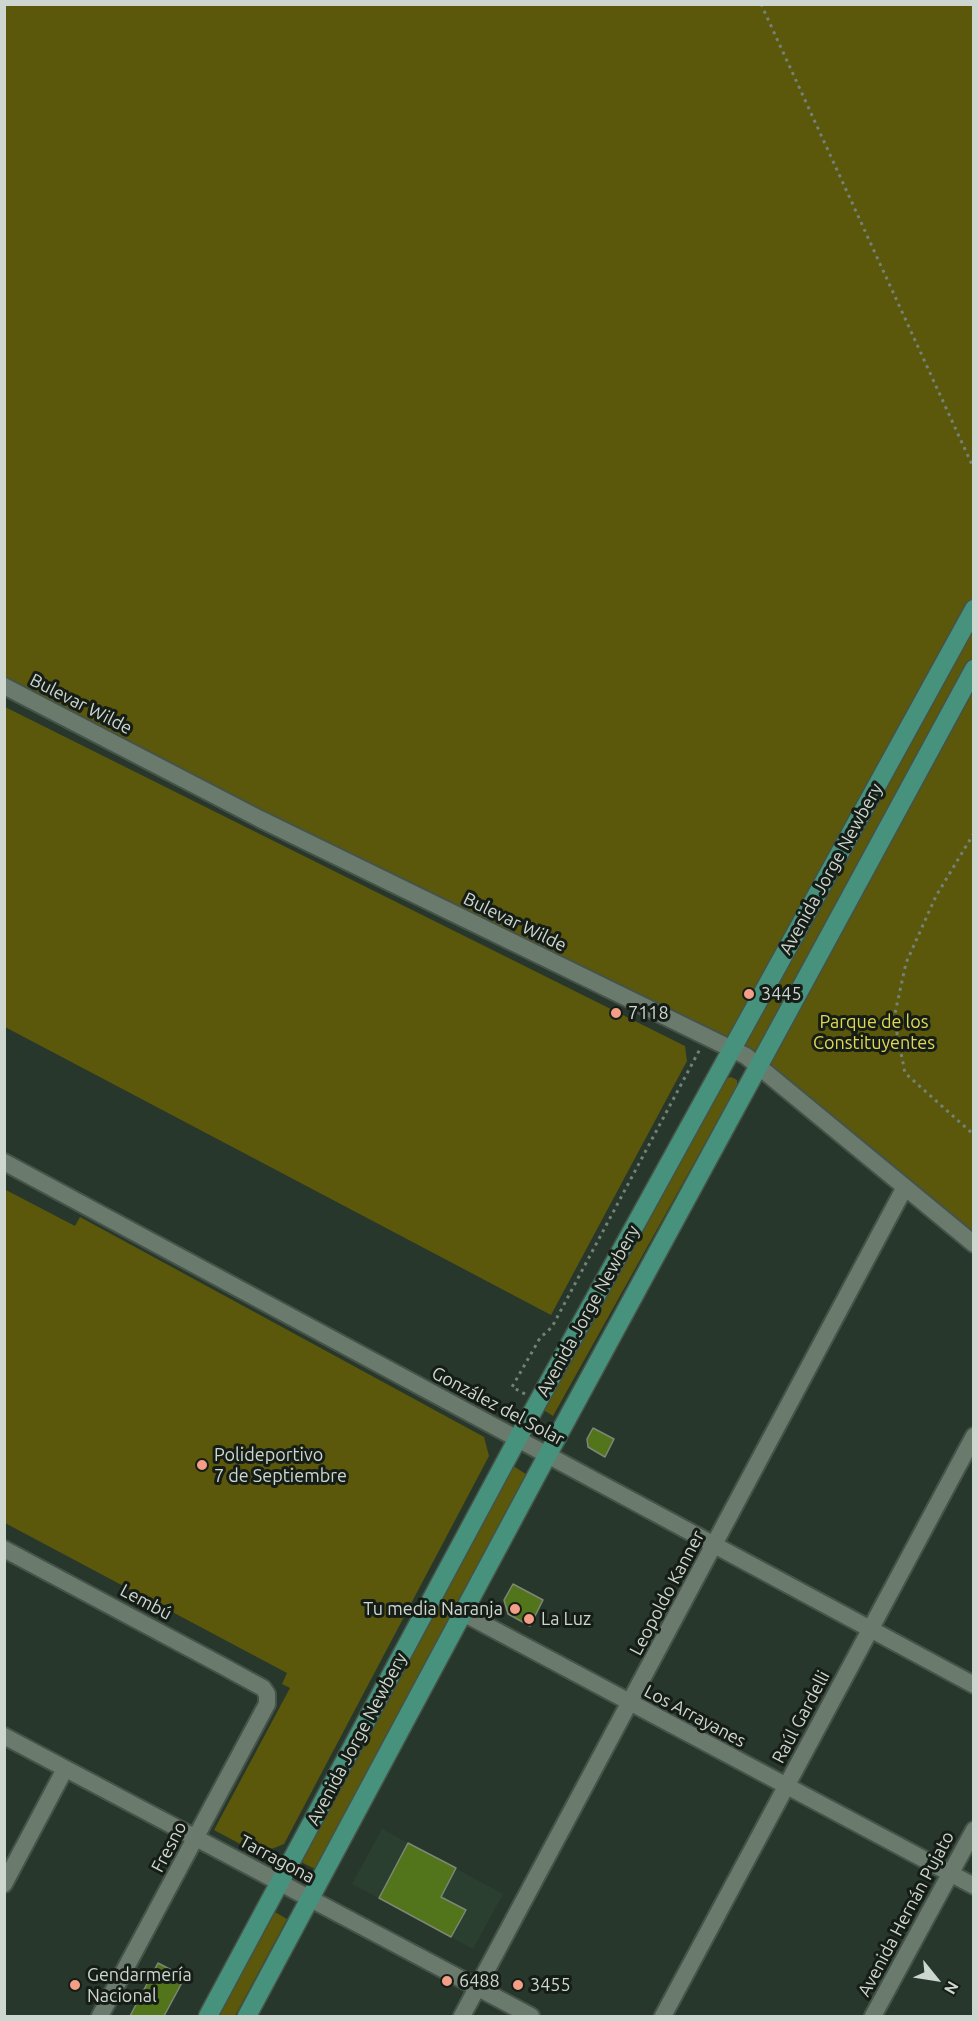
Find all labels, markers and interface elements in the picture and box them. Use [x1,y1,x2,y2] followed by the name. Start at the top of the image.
[26,669,136,739] street label: Bulevar Wilde
[775,780,887,958] street label: Avenida Jorge Newbery
[460,888,570,956] street label: Bulevar Wilde
[761,983,802,1005] place label: 3445
[742,987,756,1001] marker: 3445
[628,1002,669,1024] place label: 7118
[609,1006,623,1020] marker: 7118
[813,1011,935,1054] park label: Parque de los Constituyentes
[532,1222,644,1400] street label: Avenida Jorge Newbery
[428,1362,568,1450] street label: González del Solar
[214,1444,347,1486] place label: Polideportivo 7 de Septiembre
[195,1458,209,1472] marker: Polideportivo 7 de Septiembre
[625,1527,709,1659] street label: Leopoldo Kanner
[116,1579,176,1625] street label: Lembú
[363,1598,503,1620] place label: Tu media Naranja
[508,1602,522,1616] marker: Tu media Naranja
[541,1608,591,1630] place label: La Luz
[522,1612,536,1626] marker: La Luz
[302,1649,412,1829] street label: Avenida Jorge Newbery
[768,1667,834,1767] street label: Raúl Gardelli
[640,1680,750,1752] street label: Los Arrayanes
[147,1818,191,1876] street label: Fresno
[853,1828,959,2000] street label: Avenida Hernán Pujato
[236,1830,318,1888] street label: Tarragona
[906,1949,966,2009] north arrow
[87,1964,192,2006] place label: Gendarmería Nacional
[459,1970,500,1992] place label: 6488
[440,1974,454,1988] marker: 6488
[530,1974,571,1996] place label: 3455
[68,1978,82,1992] marker: Gendarmería Nacional
[511,1978,525,1992] marker: 3455
[941,1978,962,1998] text: N

